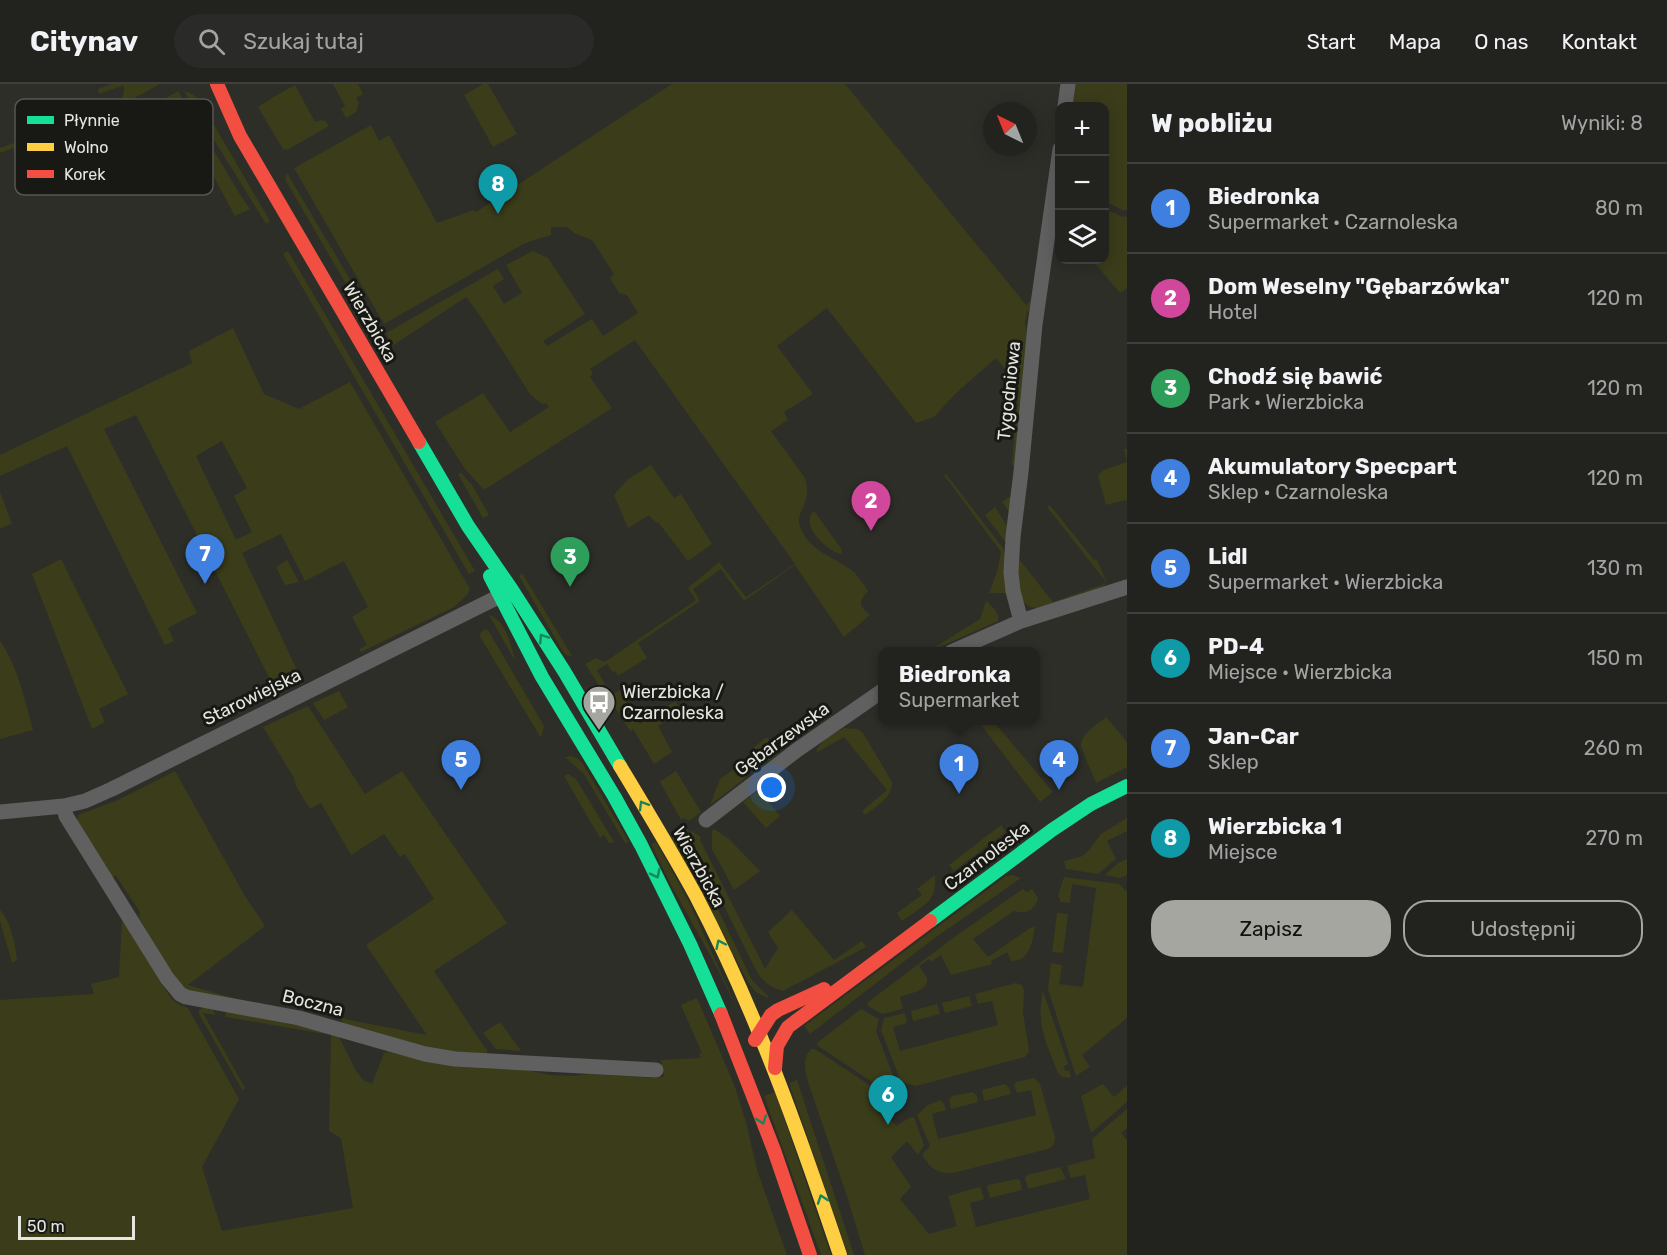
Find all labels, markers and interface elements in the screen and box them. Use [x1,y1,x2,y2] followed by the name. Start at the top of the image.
[174,14,594,68] search box
[30,25,138,58] text: Citynav
[195,25,228,58] icon: search
[243,28,364,55] text: Szukaj tutaj
[1307,29,1356,54] text: Start
[1389,29,1441,54] text: Mapa
[1474,29,1529,54] text: O nas
[1562,29,1637,54] text: Kontakt
[15,99,213,195] legend
[983,102,1037,156] north arrow
[1055,102,1109,264] map controls
[1055,102,1109,156] button: +
[1151,108,1273,139] text: W pobliżu
[64,111,120,130] text: Płynnie
[1561,111,1643,135] text: Wyniki: 8
[64,138,108,157] text: Wolno
[1055,156,1109,210] button: −
[478,164,518,214] pin: 8
[64,165,106,184] text: Korek
[1208,183,1320,210] text: Biedronka
[1166,196,1175,220] text: 1
[1595,196,1643,220] text: 80 m
[1055,210,1109,264] button: layers
[1208,210,1458,234] text: Supermarket · Czarnoleska
[1208,273,1510,300] text: Dom Weselny "Gębarzówka"
[338,278,402,366] street label: Wierzbicka
[1164,286,1177,310] text: 2
[1587,286,1643,310] text: 120 m
[1208,300,1258,324] text: Hotel
[993,340,1025,442] street label: Tygodniowa
[1208,363,1383,390] text: Chodź się bawić
[1164,376,1177,400] text: 3
[1587,376,1643,400] text: 120 m
[1208,390,1364,414] text: Park · Wierzbicka
[1208,453,1457,480] text: Akumulatory Specpart
[1164,466,1177,490] text: 4
[1587,466,1643,490] text: 120 m
[1208,480,1388,504] text: Sklep · Czarnoleska
[852,482,890,531] pin: 2
[186,534,224,584] pin: 7
[550,538,590,587] pin: 3
[1208,543,1248,570] text: Lidl
[1164,556,1177,580] text: 5
[1587,556,1643,580] text: 130 m
[1208,570,1443,594] text: Supermarket · Wierzbicka
[540,633,551,644] one-way arrow
[1208,633,1264,660] text: PD-4
[1164,646,1177,670] text: 6
[1587,646,1643,670] text: 150 m
[878,647,1040,725] popup
[1208,660,1392,684] text: Miejsce · Wierzbicka
[899,661,1011,688] text: Biedronka
[199,664,305,730] street label: Starowiejska
[622,681,724,724] place label: Wierzbicka / Czarnoleska
[581,684,617,731] bus stop icon: Wierzbicka / Czarnoleska
[899,688,1019,712] text: Supermarket
[731,697,833,781] street label: Gębarzewska
[1208,723,1299,750] text: Jan-Car
[1165,736,1176,760] text: 7
[1584,736,1643,760] text: 260 m
[442,740,480,790] pin: 5
[1040,740,1078,790] pin: 4
[940,744,978,794] pin: 1
[1208,750,1259,774] text: Sklep
[757,773,786,802] your location
[639,801,651,811] one-way arrow
[1208,813,1342,840] text: Wierzbicka 1
[940,817,1034,895] street label: Czarnoleska
[668,823,730,911] street label: Wierzbicka
[1164,826,1177,850] text: 8
[1586,826,1643,850] text: 270 m
[1208,840,1277,864] text: Miejsce
[648,868,660,879] one-way arrow
[1151,900,1391,957] button: Zapisz
[1403,900,1643,957] button: Udostępnij
[715,940,727,951] one-way arrow
[280,985,346,1021] street label: Boczna
[868,1076,908,1125] pin: 6
[755,1114,768,1125] one-way arrow
[816,1195,829,1205] one-way arrow
[18,1213,135,1240] scale bar
[27,1217,65,1236] text: 50 m

